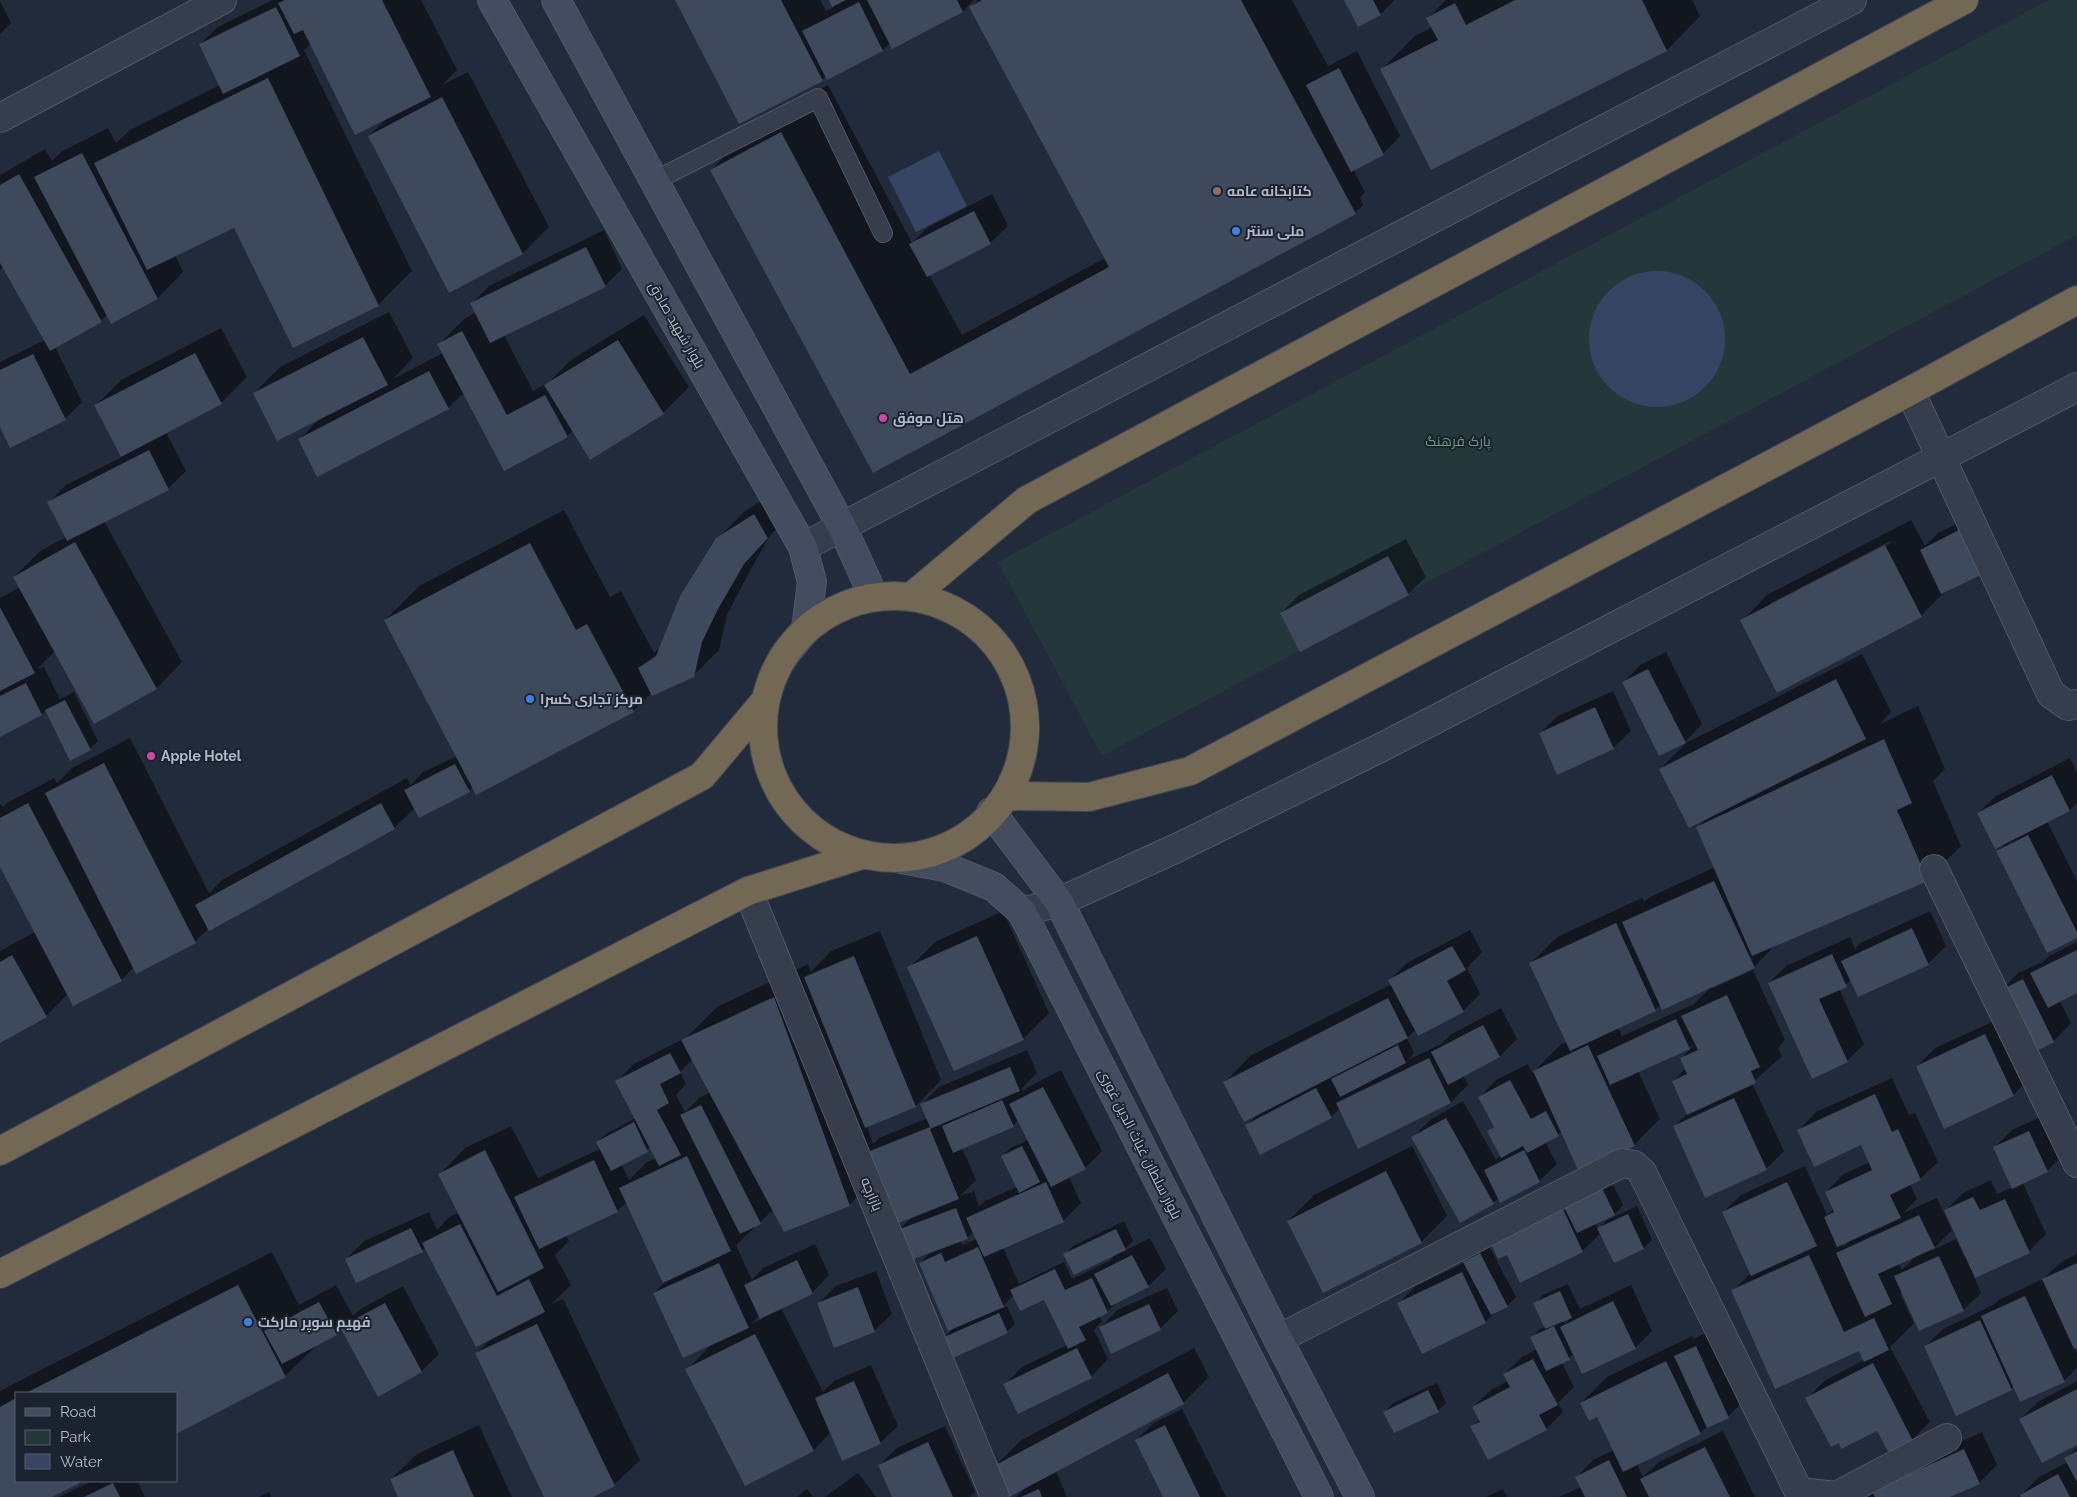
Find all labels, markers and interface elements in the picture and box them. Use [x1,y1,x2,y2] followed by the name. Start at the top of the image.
[1227,183,1312,199] place label: کتابخانه عامه
[1211,185,1223,197] marker: کتابخانه عامه
[1245,223,1304,240] place label: ملی سنتر
[1230,225,1242,237] marker: ملی سنتر
[645,279,708,372] street label: بلوار شهید صادق
[893,410,964,427] place label: هتل موفق
[877,412,889,424] marker: هتل موفق
[1425,433,1491,451] park label: پارک فرهنگ
[540,691,643,708] place label: مرکز تجاری کسرا
[524,693,536,705] marker: مرکز تجاری کسرا
[161,748,242,764] place label: Apple Hotel
[145,750,157,762] marker: Apple Hotel
[1095,1066,1185,1222] street label: بلوار سلطان غیاث الدین غوری
[856,1175,886,1214] street label: بازارچه
[258,1314,370,1333] place label: فهیم سوپر مارکت
[242,1316,254,1328] marker: فهیم سوپر مارکت
[15,1392,178,1482] legend
[60,1403,96,1421] text: Road
[60,1428,91,1446] text: Park
[60,1453,103,1471] text: Water

